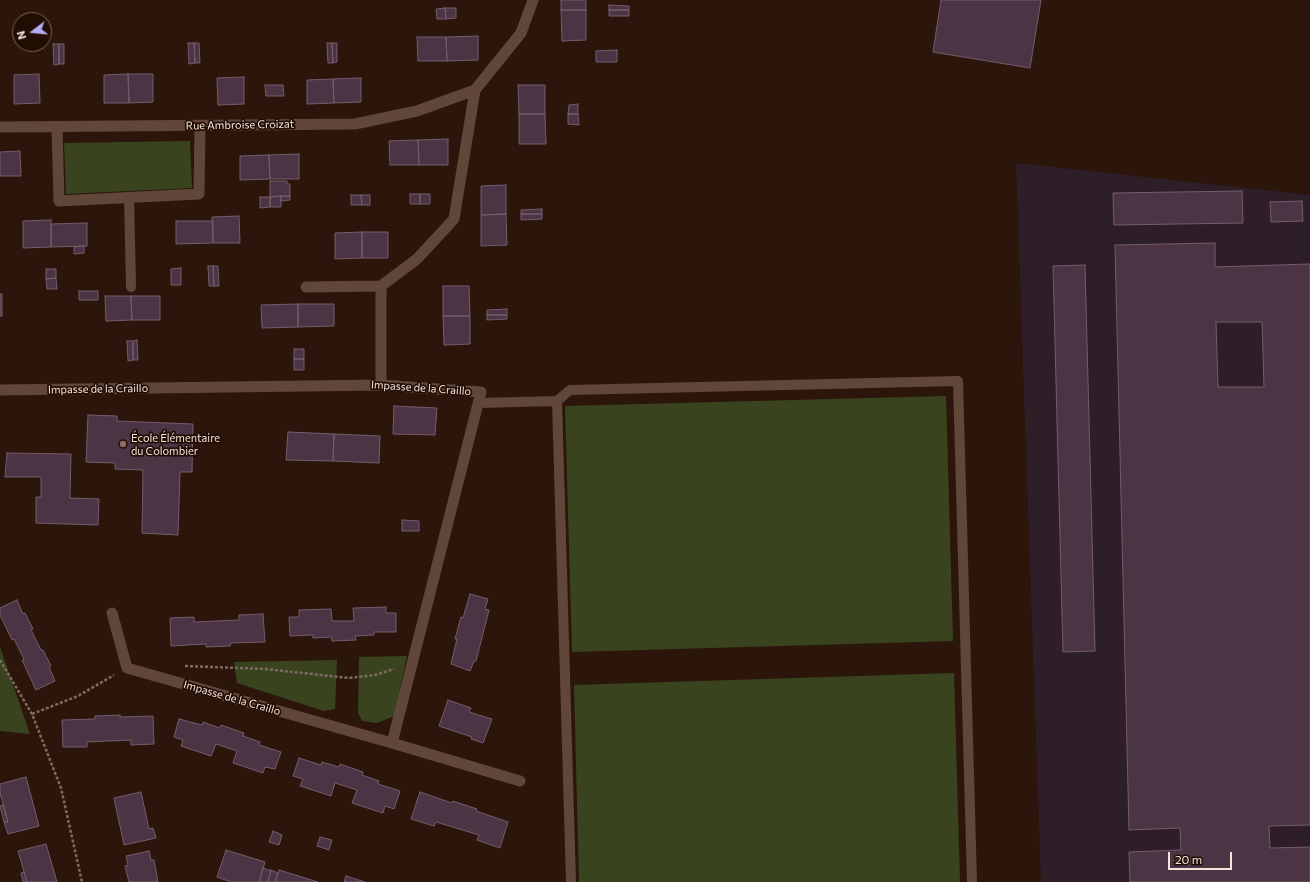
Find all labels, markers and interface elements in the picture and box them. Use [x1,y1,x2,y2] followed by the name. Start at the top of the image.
[12,12,52,52] north arrow
[14,29,28,41] text: N
[186,117,294,133] street label: Rue Ambroise Croizat
[371,378,471,398] street label: Impasse de la Craillo
[48,382,148,396] street label: Impasse de la Craillo
[131,431,220,457] place label: École Élémentaire du Colombier
[118,439,128,449] marker: École Élémentaire du Colombier
[182,678,282,718] street label: Impasse de la Craillo
[1170,844,1234,870] scale bar
[1175,852,1202,866] text: 20 m

